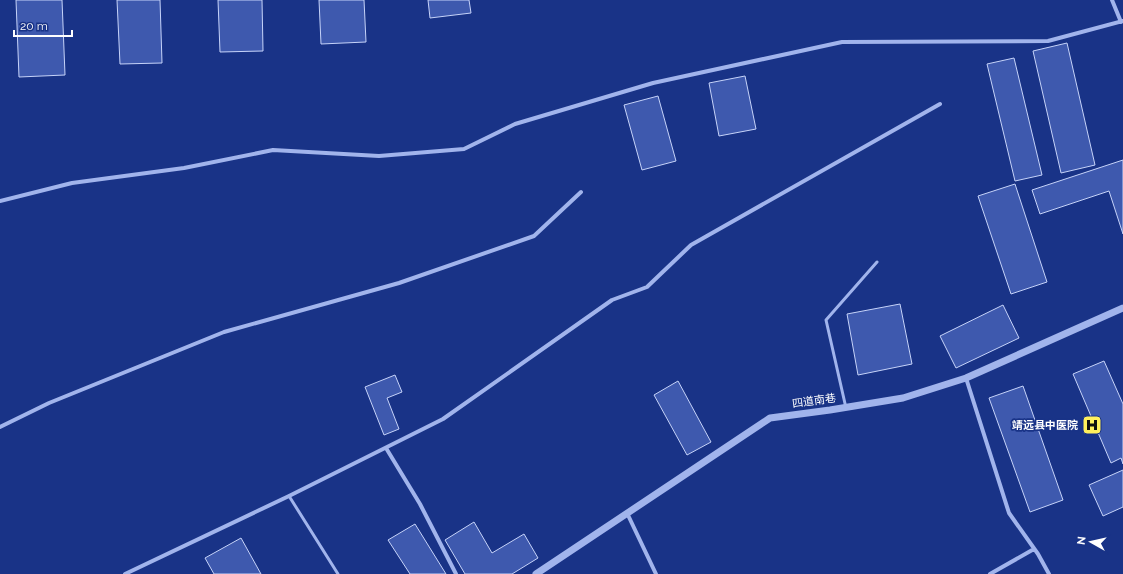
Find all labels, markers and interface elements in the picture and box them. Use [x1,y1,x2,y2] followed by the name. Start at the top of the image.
[14,12,72,38] scale bar
[20,19,48,33] text: 20 m
[791,392,837,410] street label: 四道南巷
[1081,414,1103,436] hospital icon: 靖远县中医院
[1012,419,1078,432] place label: 靖远县中医院
[1071,522,1111,562] north arrow
[1075,536,1089,546] text: N

